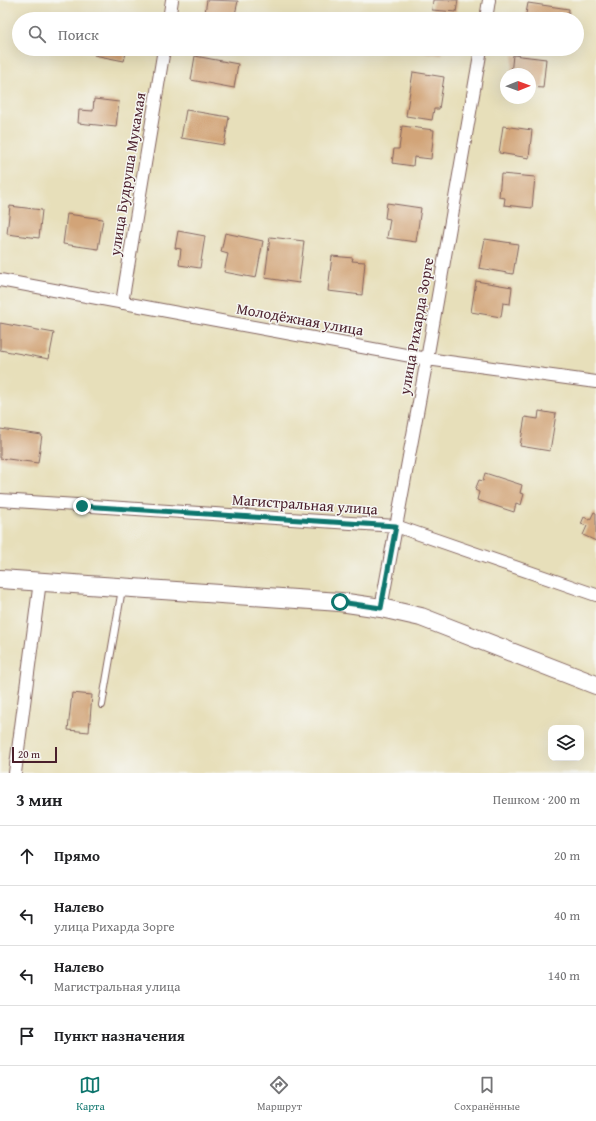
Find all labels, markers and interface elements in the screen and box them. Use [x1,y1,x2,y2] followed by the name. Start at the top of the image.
[12,12,584,56] search box
[26,23,48,45] icon: search
[58,24,99,45] text: Поиск
[500,68,536,104] north arrow
[104,90,150,258] street label: улица Будруша Мукамая
[393,256,438,397] street label: улица Рихарда Зорге
[235,297,366,341] street label: Молодёжная улица
[231,488,379,520] street label: Магистральная улица
[73,497,91,515] route end
[331,593,349,611] route start
[548,725,584,761] map controls
[548,725,584,761] button: layers
[12,745,57,764] scale bar
[18,746,40,762] text: 20 m
[16,787,62,812] text: 3 мин
[493,790,580,809] text: Пешком · 200 m
[16,845,38,867] icon: ahead
[54,845,100,866] text: Прямо
[554,846,580,865] text: 20 m
[54,896,104,917] text: Налево
[16,905,38,927] icon: left
[554,906,580,925] text: 40 m
[54,917,175,936] text: улица Рихарда Зорге
[54,956,104,977] text: Налево
[16,965,38,987] icon: left
[548,966,580,985] text: 140 m
[54,977,180,996] text: Магистральная улица
[16,1025,38,1047] icon: arrive
[54,1025,185,1046] text: Пункт назначения
[76,1074,105,1114] tab: Карта
[257,1074,302,1114] tab: Маршрут
[454,1074,520,1114] tab: Сохранённые

